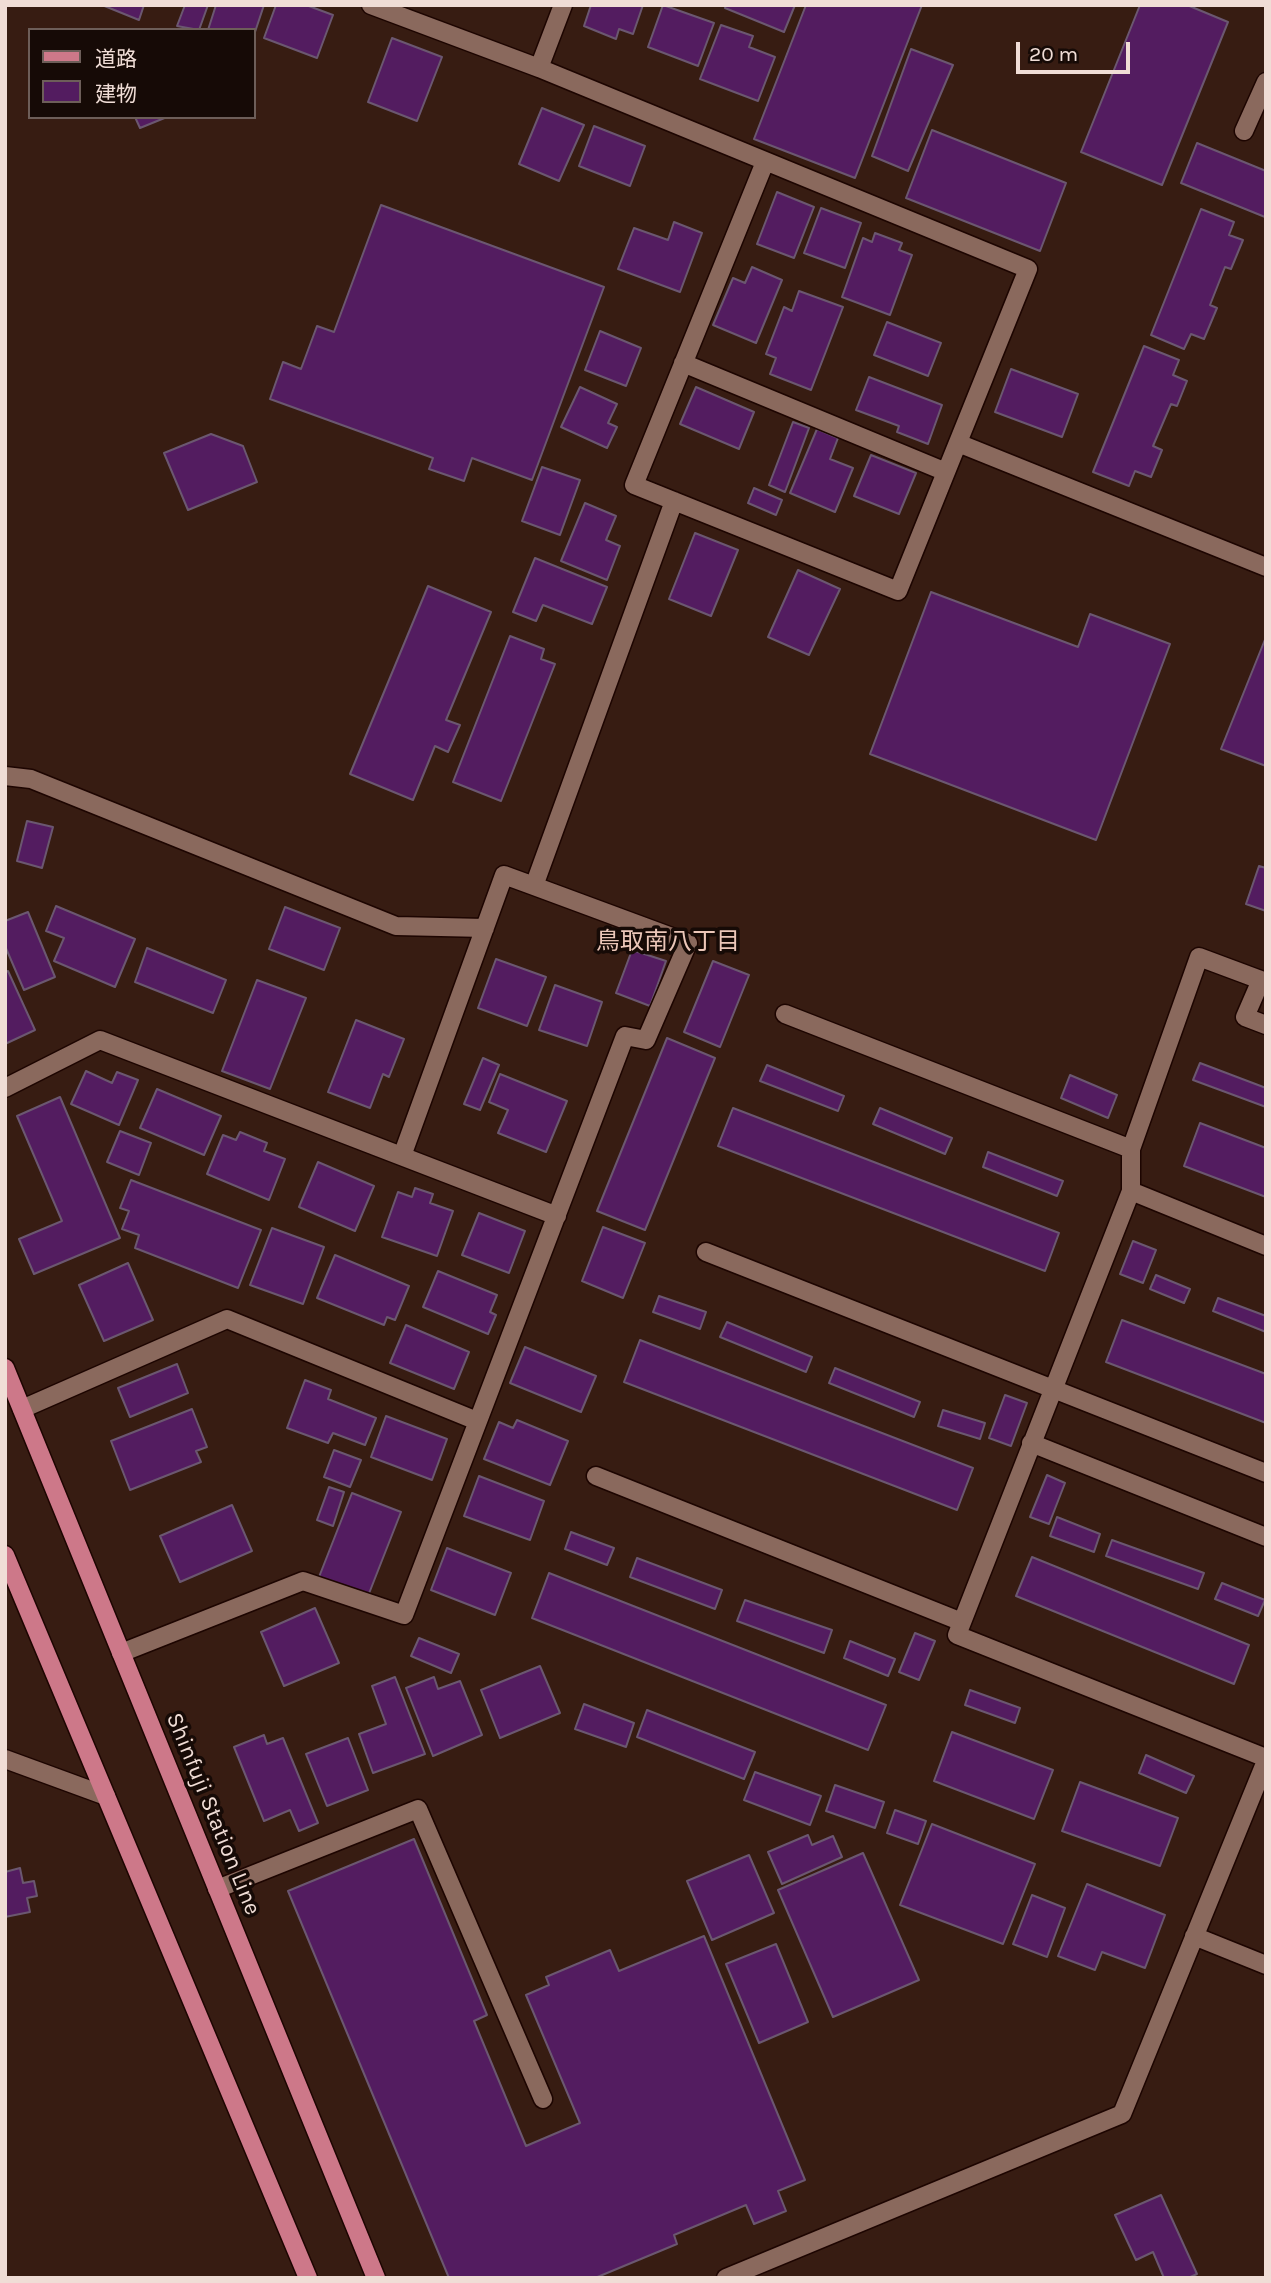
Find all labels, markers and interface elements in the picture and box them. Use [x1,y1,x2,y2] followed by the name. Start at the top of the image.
[28,28,256,119] legend
[1019,28,1133,72] scale bar
[1029,42,1078,66] text: 20 m
[95,47,137,71] text: 道路
[95,82,137,106] text: 建物
[596,928,740,956] district label: 鳥取南八丁目
[160,1709,266,1919] street label: Shinfuji Station Line

